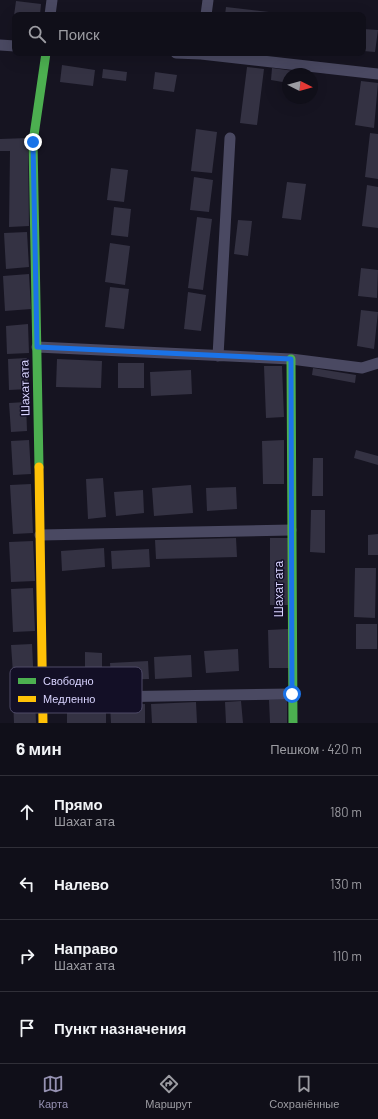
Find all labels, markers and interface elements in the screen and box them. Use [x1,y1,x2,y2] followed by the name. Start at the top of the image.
[12,12,366,56] search box
[26,23,48,45] icon: search
[58,25,100,43] text: Поиск
[282,68,318,104] north arrow
[24,133,42,151] route end
[17,359,31,416] street label: Шахат ата
[271,561,285,617] street label: Шахат ата
[10,667,142,713] legend
[43,674,94,687] text: Свободно
[283,685,301,703] route start
[43,692,95,705] text: Медленно
[16,738,62,758] text: 6 мин
[270,741,362,757] text: Пешком · 420 m
[54,795,103,813] text: Прямо
[16,801,38,823] icon: ahead
[330,804,362,820] text: 180 m
[54,813,115,829] text: Шахат ата
[16,873,38,895] icon: left
[54,875,109,893] text: Налево
[330,876,362,892] text: 130 m
[54,939,118,957] text: Направо
[16,945,38,967] icon: right
[332,948,362,964] text: 110 m
[54,957,115,973] text: Шахат ата
[16,1017,38,1039] icon: arrive
[54,1019,186,1037] text: Пункт назначения
[39,1073,68,1110] tab: Карта
[145,1073,192,1110] tab: Маршрут
[269,1073,339,1110] tab: Сохранённые

